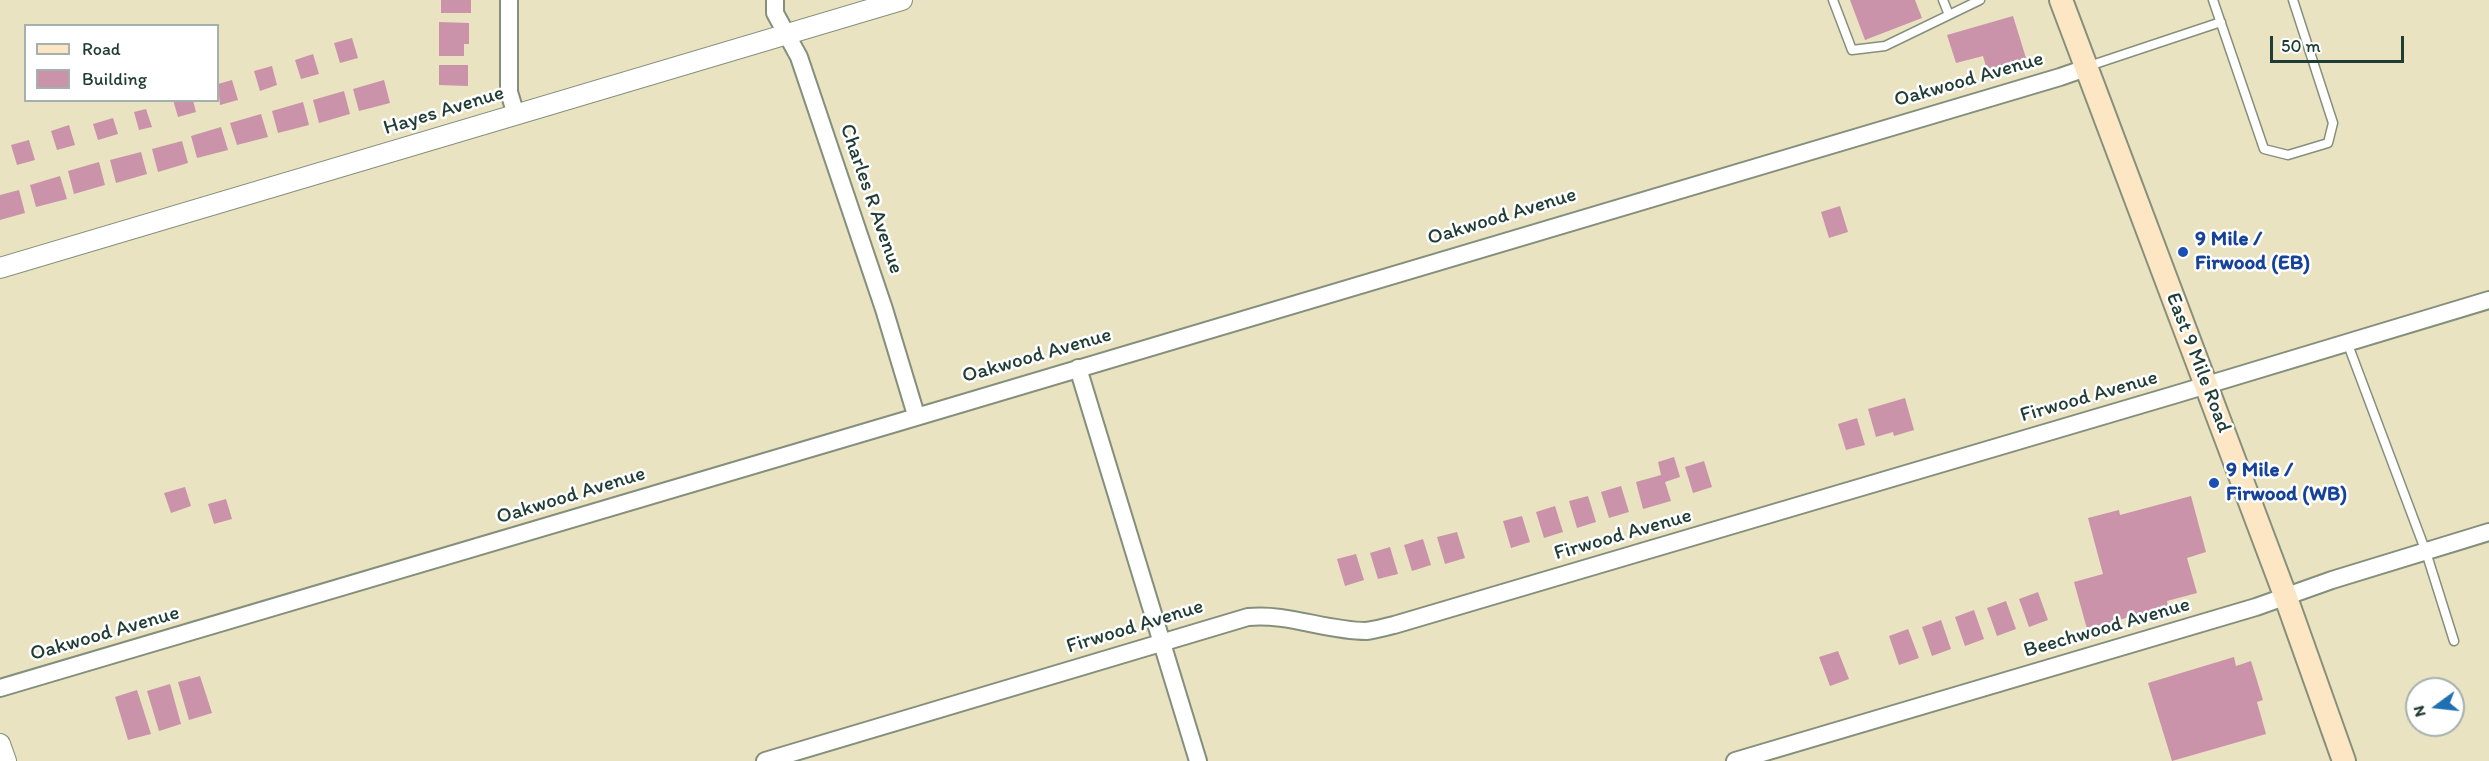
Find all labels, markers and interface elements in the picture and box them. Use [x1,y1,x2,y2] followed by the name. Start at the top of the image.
[24,24,219,102] legend
[2273,24,2406,62] scale bar
[2281,35,2321,57] text: 50 m
[82,38,121,60] text: Road
[1891,47,2047,113] street label: Oakwood Avenue
[82,68,147,90] text: Building
[381,81,507,141] street label: Hayes Avenue
[834,121,908,277] street label: Charles R Avenue
[1425,182,1579,252] street label: Oakwood Avenue
[2195,227,2310,277] place label: 9 Mile / Firwood (EB)
[2176,245,2190,259] marker: 9 Mile / Firwood (EB)
[2160,289,2236,437] street label: East 9 Mile Road
[959,323,1115,389] street label: Oakwood Avenue
[2017,365,2161,429] street label: Firwood Avenue
[2226,458,2347,508] place label: 9 Mile / Firwood (WB)
[494,461,648,531] street label: Oakwood Avenue
[2207,476,2221,490] marker: 9 Mile / Firwood (WB)
[1551,503,1695,567] street label: Firwood Avenue
[2021,592,2193,664] street label: Beechwood Avenue
[1063,594,1207,660] street label: Firwood Avenue
[27,601,183,667] street label: Oakwood Avenue
[2405,677,2465,737] north arrow
[2408,704,2430,719] text: N

